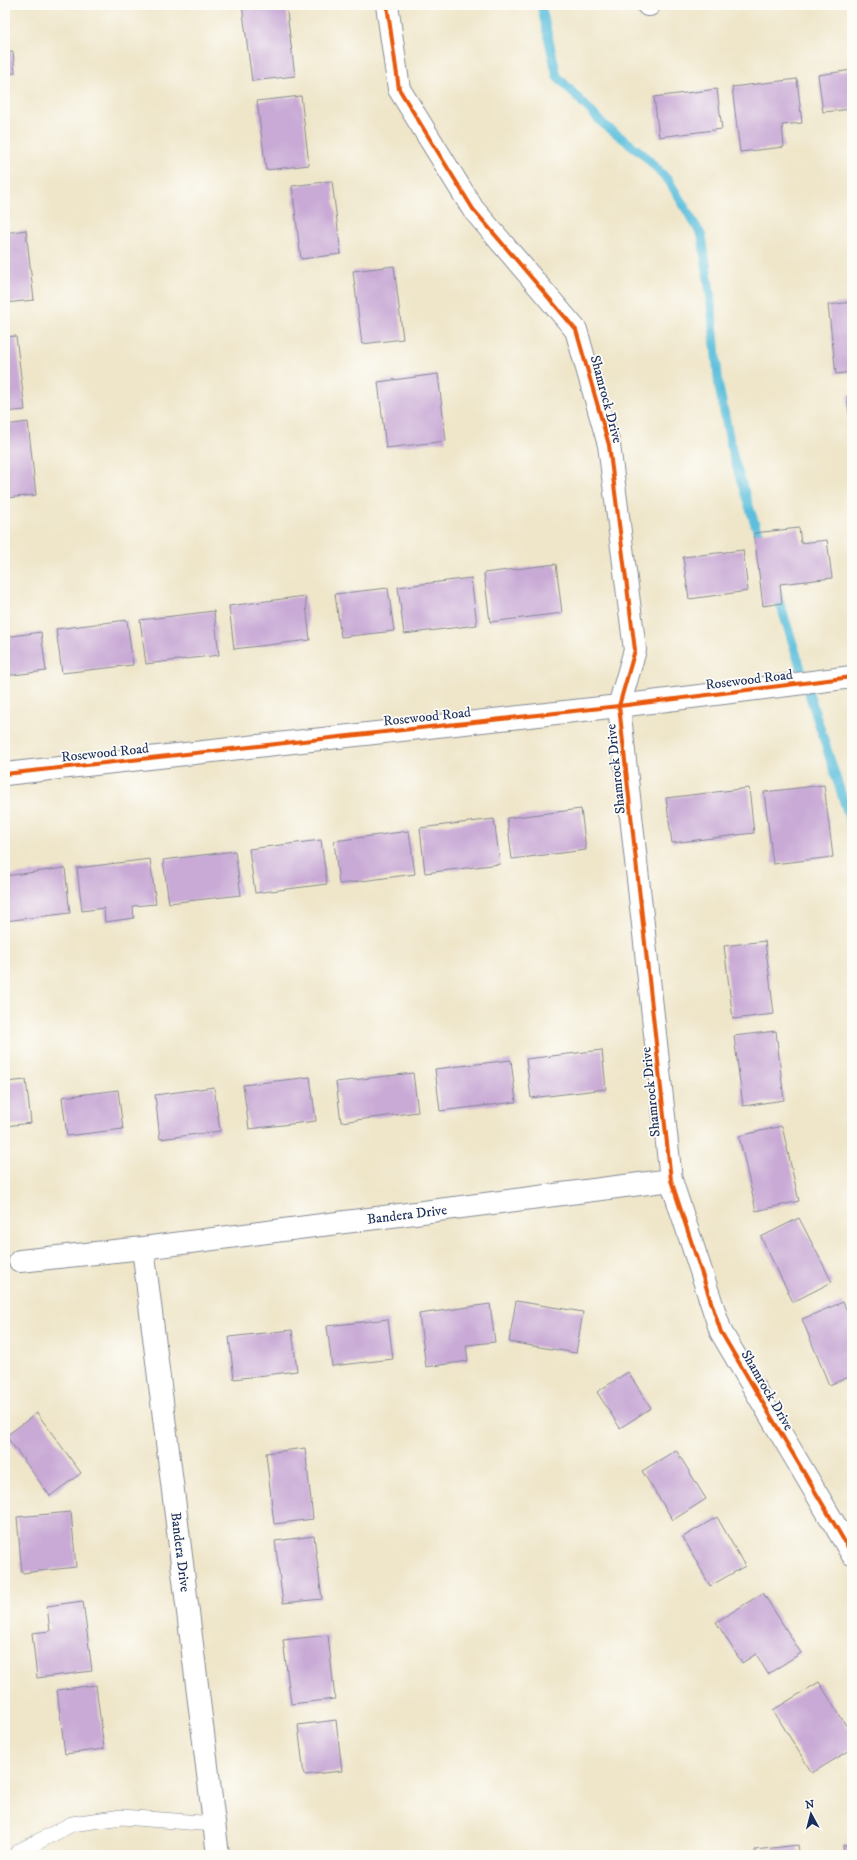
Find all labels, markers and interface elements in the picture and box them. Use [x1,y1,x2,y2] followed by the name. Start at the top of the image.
[586,353,626,445] street label: Shamrock Drive
[704,666,794,694] street label: Rosewood Road
[382,703,472,731] street label: Rosewood Road
[602,723,630,815] street label: Shamrock Drive
[60,739,150,767] street label: Rosewood Road
[637,1046,665,1138] street label: Shamrock Drive
[366,1201,448,1229] street label: Bandera Drive
[737,1347,798,1434] street label: Shamrock Drive
[166,1511,194,1593] street label: Bandera Drive
[791,1794,831,1834] north arrow
[805,1798,815,1813] text: N

